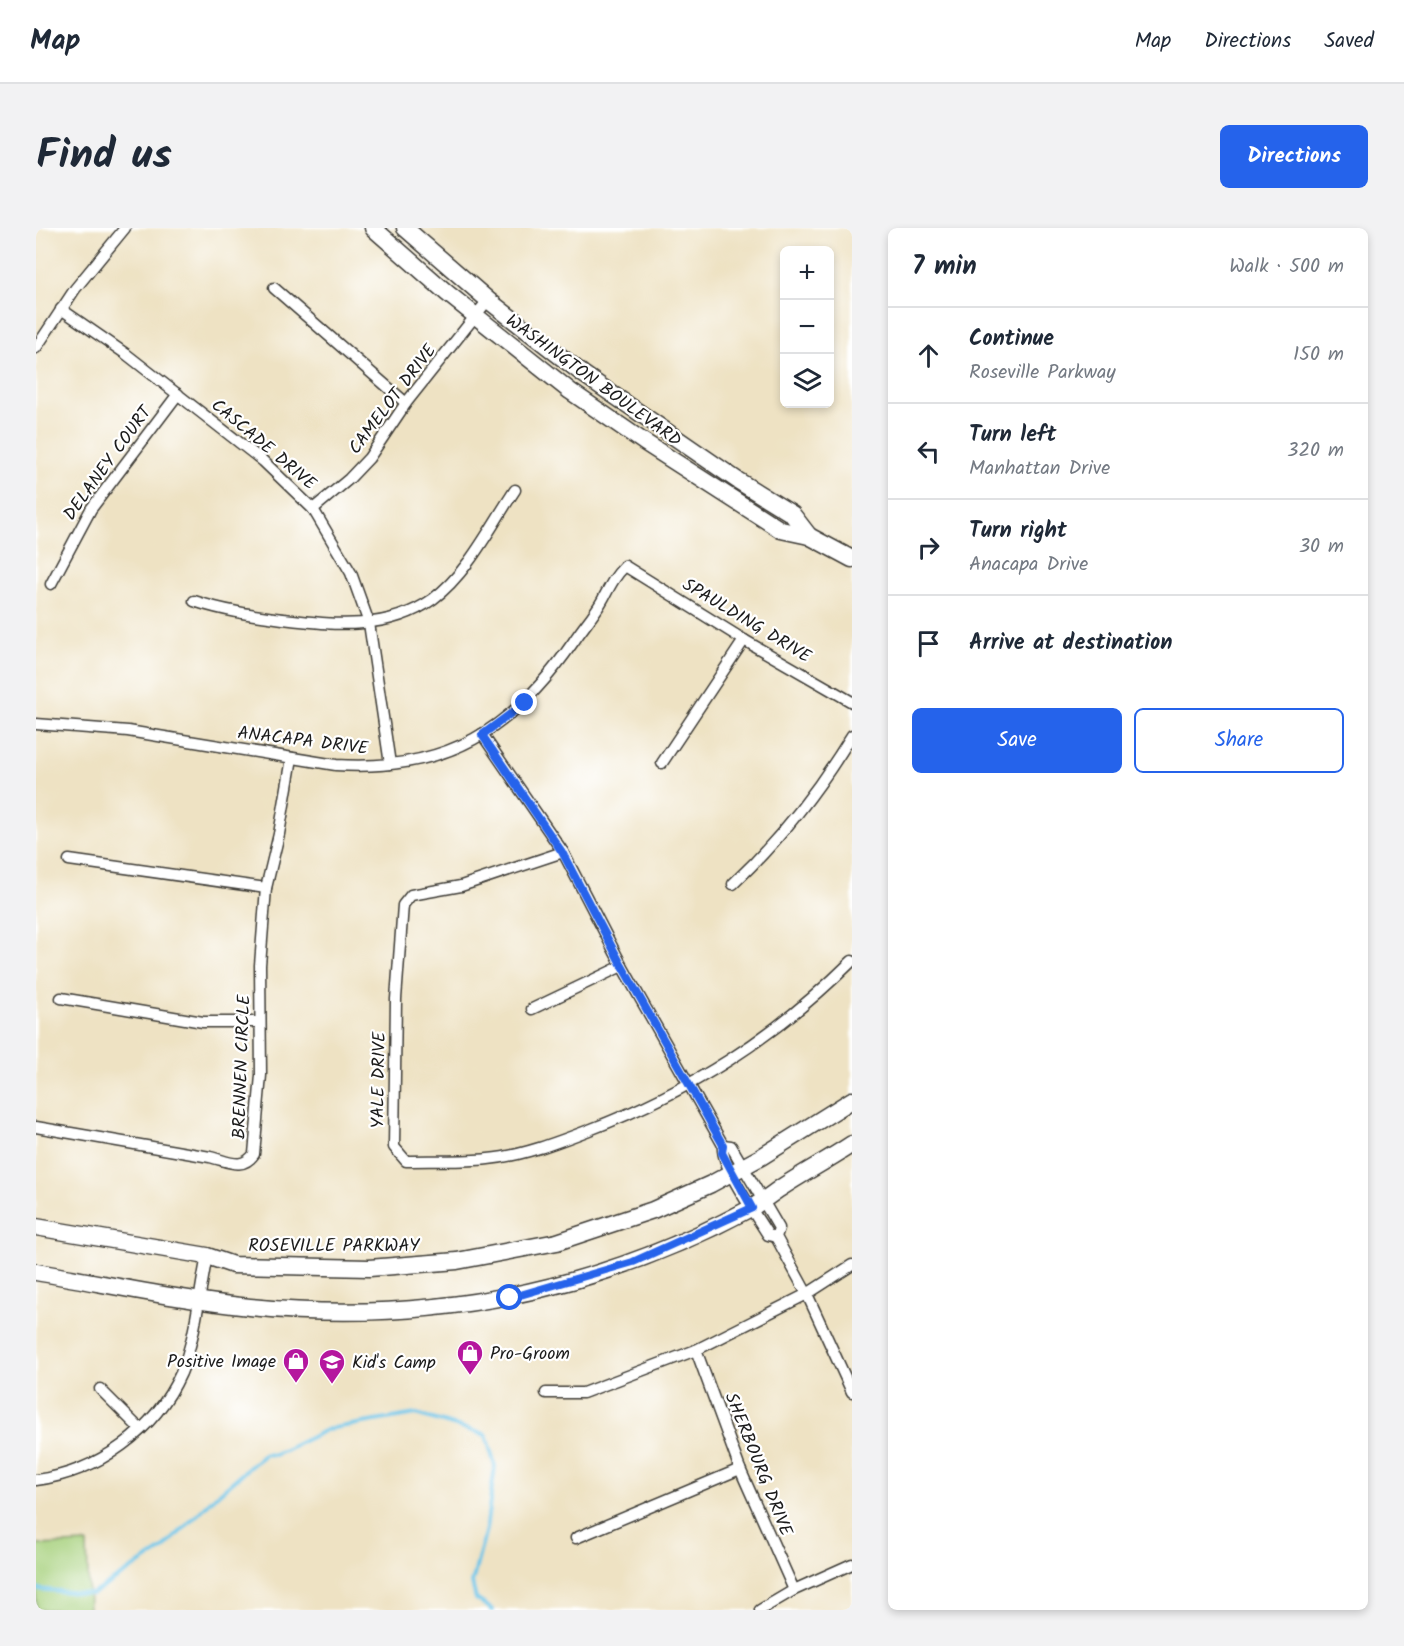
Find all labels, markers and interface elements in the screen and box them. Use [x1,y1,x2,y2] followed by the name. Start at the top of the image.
[30,19,81,64] text: Map
[1135,25,1171,58] text: Map
[1204,25,1291,58] text: Directions
[1324,25,1374,58] text: Saved
[36,123,172,190] text: Find us
[1220,125,1368,188] button: Directions
[780,246,834,408] map controls
[780,246,834,300] button: +
[912,246,977,288] text: 7 min
[1229,251,1344,283] text: Walk · 500 m
[780,300,834,354] button: −
[499,307,688,455] street label: WASHINGTON BOULEVARD
[969,322,1054,357] text: Continue
[342,338,445,461] street label: CAMELOT DRIVE
[912,339,945,372] icon: ahead
[1293,339,1344,371] text: 150 m
[780,354,834,408] button: layers
[969,357,1116,389] text: Roseville Parkway
[204,392,323,498] street label: CASCADE DRIVE
[57,399,161,527] street label: DELANEY COURT
[969,418,1056,453] text: Turn left
[912,435,945,468] icon: left
[1287,435,1344,467] text: 320 m
[969,453,1110,485] text: Manhattan Drive
[969,514,1067,549] text: Turn right
[912,531,945,564] icon: right
[1299,531,1344,563] text: 30 m
[969,549,1088,581] text: Anacapa Drive
[676,571,817,672] street label: SPAULDING DRIVE
[969,626,1172,661] text: Arrive at destination
[912,627,945,660] icon: arrive
[511,689,537,715] route end
[912,708,1122,773] button: Save
[1134,708,1344,773] button: Share
[236,719,370,764] street label: ANACAPA DRIVE
[225,994,260,1140] street label: BRENNEN CIRCLE
[364,1031,395,1129] street label: YALE DRIVE
[248,1232,420,1261] street label: ROSEVILLE PARKWAY
[496,1284,522,1310] route start
[455,1338,485,1376] shop icon: Pro-Groom
[490,1340,570,1369] place label: Pro-Groom
[281,1346,311,1384] shop icon: Positive Image
[317,1347,347,1385] school or university icon: Kid's Camp
[167,1348,276,1377] place label: Positive Image
[352,1349,436,1378] place label: Kid's Camp
[716,1388,800,1541] street label: SHERBOURG DRIVE

